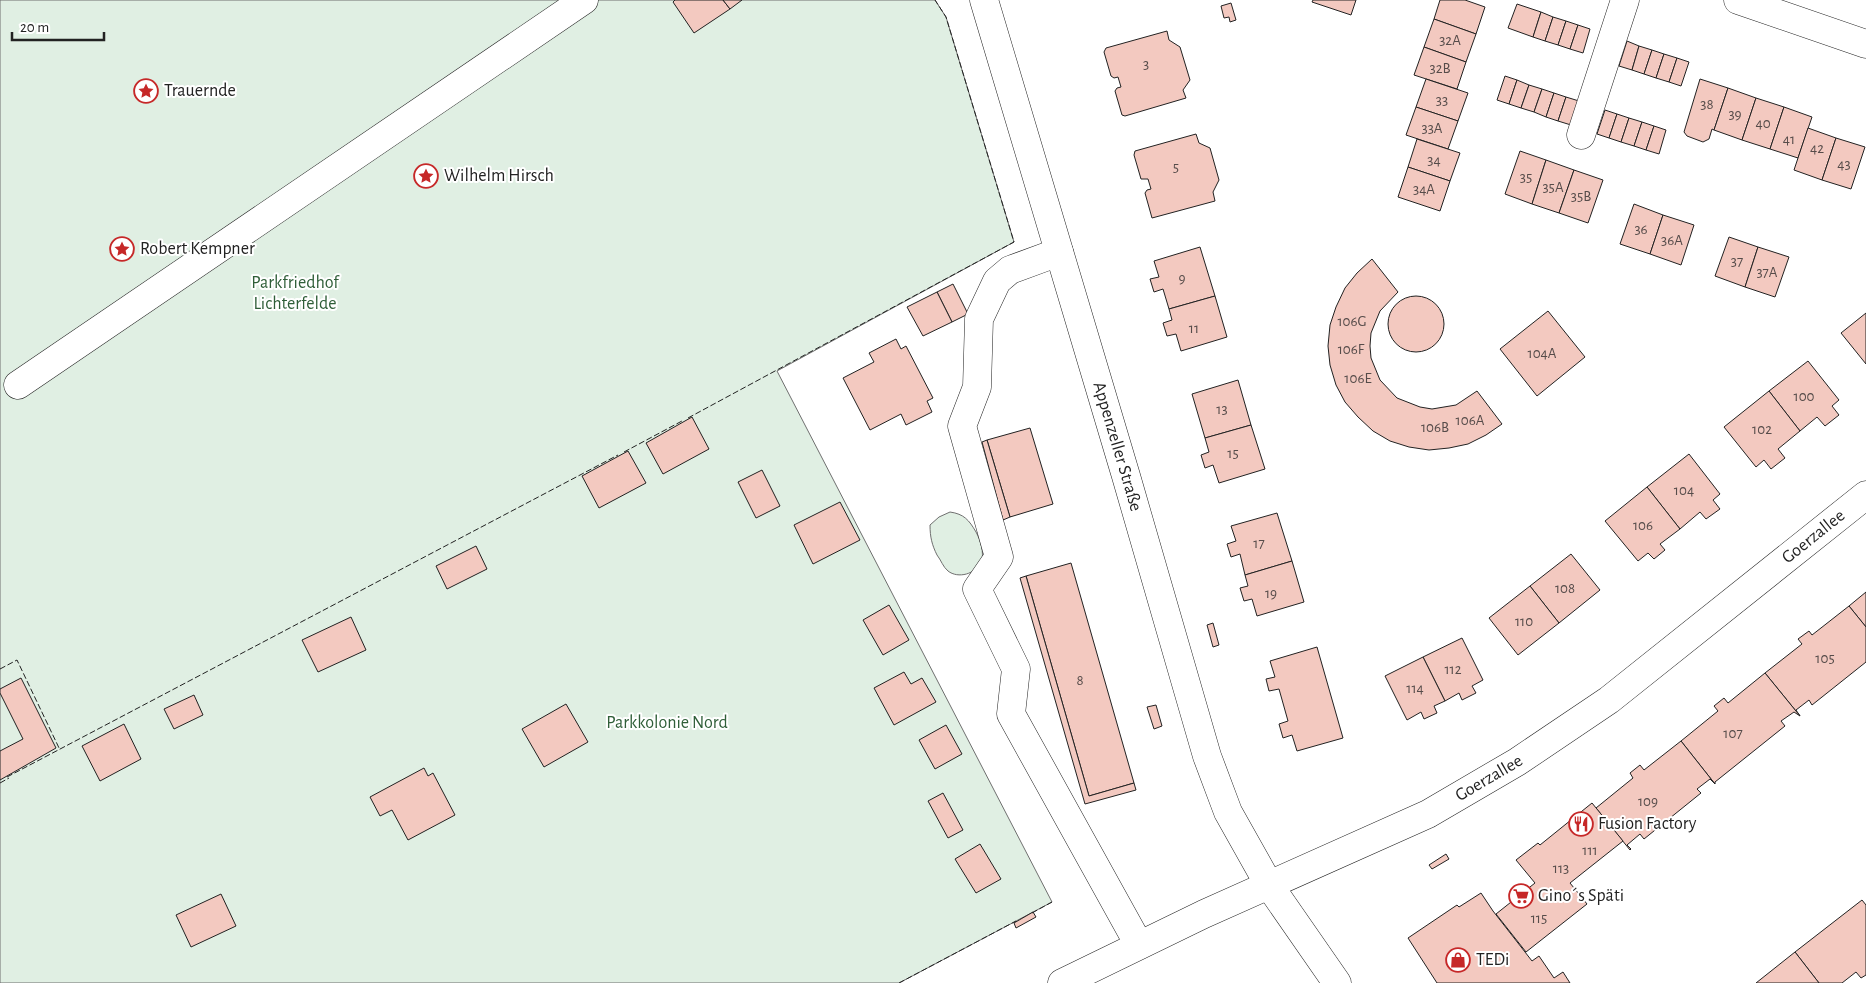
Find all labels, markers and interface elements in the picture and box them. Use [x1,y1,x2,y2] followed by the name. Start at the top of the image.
[12,10,105,42] scale bar
[20,20,49,35] text: 20 m
[1439,33,1461,48] house number: 32A
[1143,57,1149,72] house number: 3
[1429,61,1451,76] house number: 32B
[133,78,159,104] place icon: Trauernde
[164,82,236,100] place label: Trauernde
[1436,93,1448,108] house number: 33
[1700,97,1714,112] house number: 38
[1728,107,1742,122] house number: 39
[1755,116,1771,131] house number: 40
[1421,121,1443,136] house number: 33A
[1783,132,1795,147] house number: 41
[1810,141,1824,156] house number: 42
[1427,153,1441,168] house number: 34
[1837,157,1851,172] house number: 43
[1173,160,1179,175] house number: 5
[413,163,439,189] place icon: Wilhelm Hirsch
[444,167,554,185] place label: Wilhelm Hirsch
[1520,170,1532,185] house number: 35
[1542,180,1564,195] house number: 35A
[1413,182,1435,197] house number: 34A
[1571,189,1591,204] house number: 35B
[1634,222,1648,237] house number: 36
[1661,233,1683,248] house number: 36A
[109,236,135,262] place icon: Robert Kempner
[140,240,255,258] place label: Robert Kempner
[1731,254,1743,269] house number: 37
[1756,265,1778,280] house number: 37A
[1178,271,1186,286] house number: 9
[251,274,340,313] park label: Parkfriedhof Lichterfelde
[1337,314,1367,329] house number: 106G
[1189,321,1199,336] house number: 11
[1338,342,1365,357] house number: 106F
[1528,346,1557,361] house number: 104A
[1344,371,1372,386] house number: 106E
[1089,380,1145,513] street label: Appenzeller Straße
[1793,389,1815,404] house number: 100
[1216,402,1228,417] house number: 13
[1456,413,1485,428] house number: 106A
[1421,420,1449,435] house number: 106B
[1752,422,1772,437] house number: 102
[1227,446,1239,461] house number: 15
[1674,483,1694,498] house number: 104
[1779,506,1848,567] street label: Goerzallee
[1633,518,1653,533] house number: 106
[1253,536,1265,551] house number: 17
[1555,581,1575,596] house number: 108
[1265,586,1277,601] house number: 19
[1515,614,1533,629] house number: 110
[1815,651,1835,666] house number: 105
[1444,662,1462,677] house number: 112
[1076,673,1084,688] house number: 8
[1406,681,1424,696] house number: 114
[606,714,728,732] park label: Parkkolonie Nord
[1723,726,1743,741] house number: 107
[1452,752,1526,805] street label: Goerzallee
[1638,794,1658,809] house number: 109
[1568,811,1594,837] restaurant icon: Fusion Factory
[1598,815,1697,833] place label: Fusion Factory
[1582,843,1598,858] house number: 111
[1553,861,1569,876] house number: 113
[1508,883,1534,909] supermarket icon: Gino´s Späti
[1538,887,1624,905] place label: Gino´s Späti
[1531,911,1547,926] house number: 115
[1445,947,1471,973] shop icon: TEDi
[1476,951,1509,969] place label: TEDi

